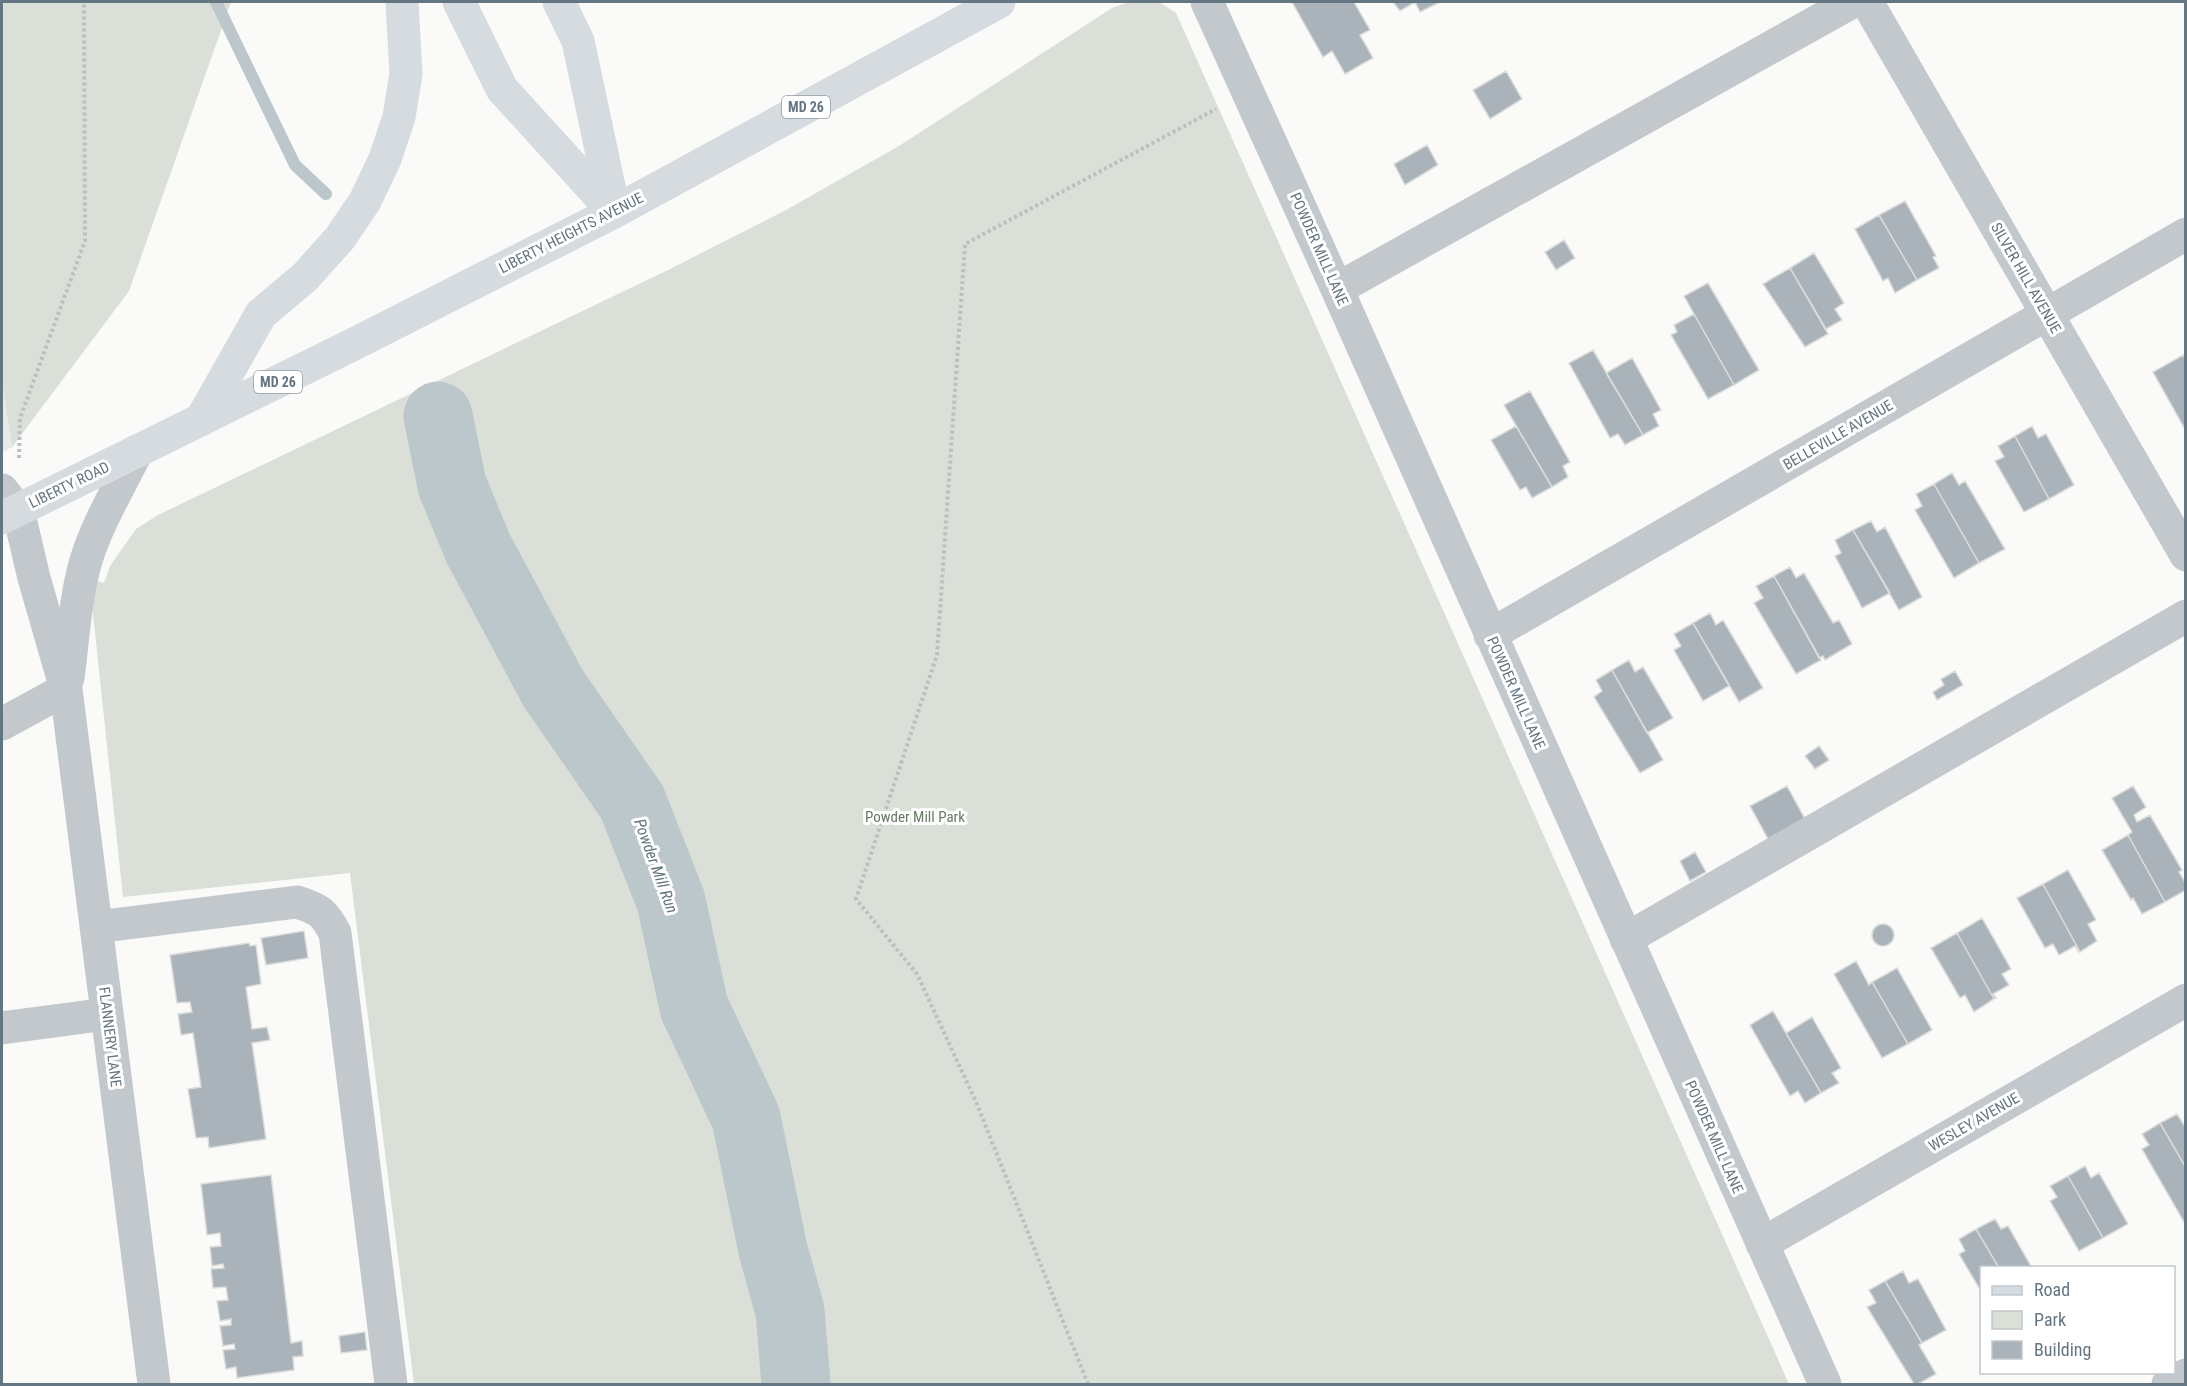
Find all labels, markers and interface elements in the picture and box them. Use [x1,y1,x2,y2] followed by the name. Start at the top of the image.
[782,96,830,118] road number: MD 26
[496,189,646,277] street label: LIBERTY HEIGHTS AVENUE
[1286,190,1352,308] street label: POWDER MILL LANE
[1987,220,2065,336] street label: SILVER HILL AVENUE
[254,371,302,393] road number: MD 26
[1780,396,1896,474] street label: BELLEVILLE AVENUE
[26,458,112,512] street label: LIBERTY ROAD
[1483,634,1549,752] street label: POWDER MILL LANE
[865,808,965,826] park label: Powder Mill Park
[630,816,682,916] water label: Powder Mill Run
[95,986,125,1088] street label: FLANNERY LANE
[1681,1078,1747,1196] street label: POWDER MILL LANE
[1925,1089,2023,1155] street label: WESLEY AVENUE
[1980,1266,2175,1374] legend
[2034,1279,2070,1300] text: Road
[2034,1309,2066,1330] text: Park
[2034,1339,2091,1360] text: Building

